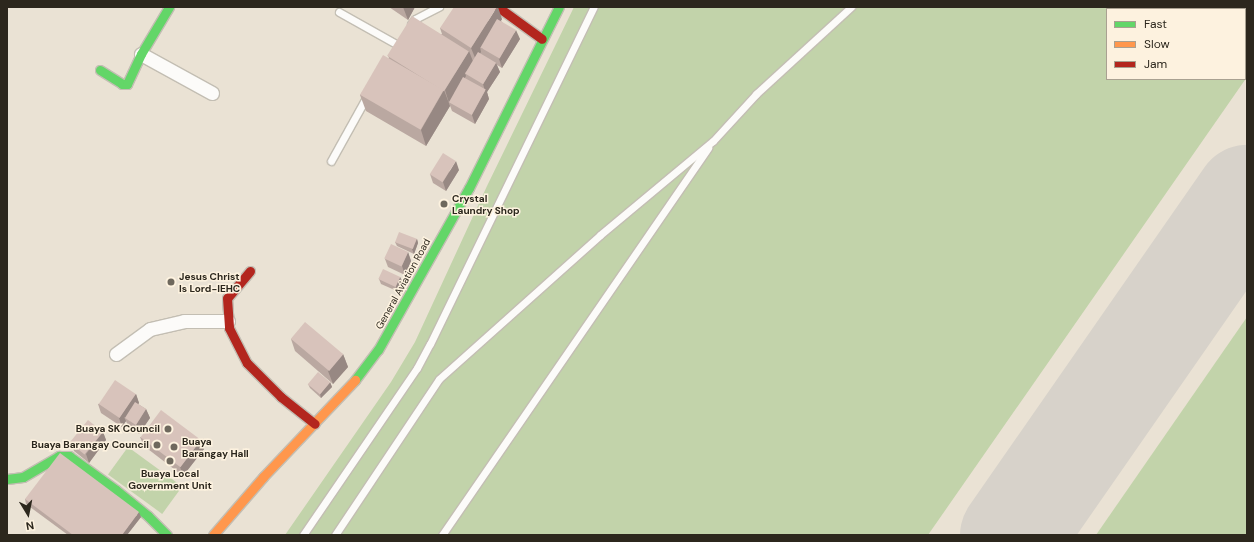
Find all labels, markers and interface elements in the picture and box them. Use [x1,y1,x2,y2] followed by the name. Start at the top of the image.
[1106,8,1246,80] legend
[1144,16,1167,32] text: Fast
[1144,36,1170,52] text: Slow
[1144,56,1167,72] text: Jam
[452,192,520,216] place label: Crystal Laundry Shop
[439,199,449,209] marker: Crystal Laundry Shop
[373,237,433,331] street label: General Aviation Road
[179,270,240,294] place label: Jesus Christ Is Lord-IEHC
[166,277,176,287] marker: Jesus Christ Is Lord-IEHC
[76,423,160,435] place label: Buaya SK Council
[163,424,173,434] marker: Buaya SK Council
[182,435,249,458] place label: Buaya Barangay Hall
[31,439,149,451] place label: Buaya Barangay Council
[152,440,162,450] marker: Buaya Barangay Council
[169,442,179,452] marker: Buaya Barangay Hall
[165,456,175,466] marker: Buaya Local Government Unit
[128,467,212,490] place label: Buaya Local Government Unit
[8,494,48,534] north arrow
[25,518,35,533] text: N

